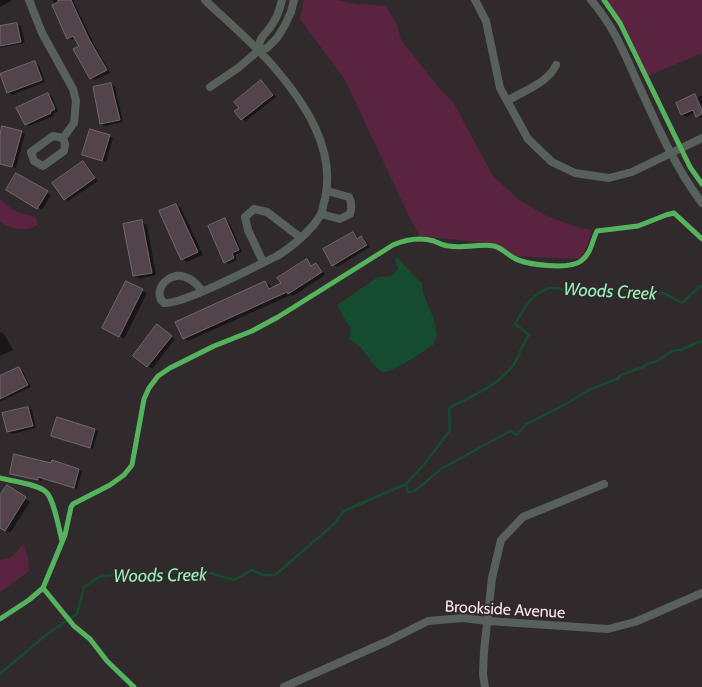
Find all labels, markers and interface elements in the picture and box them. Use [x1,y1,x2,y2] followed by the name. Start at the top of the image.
[563,279,657,305] water label: Woods Creek
[113,564,207,588] water label: Woods Creek
[444,597,566,623] street label: Brookside Avenue

